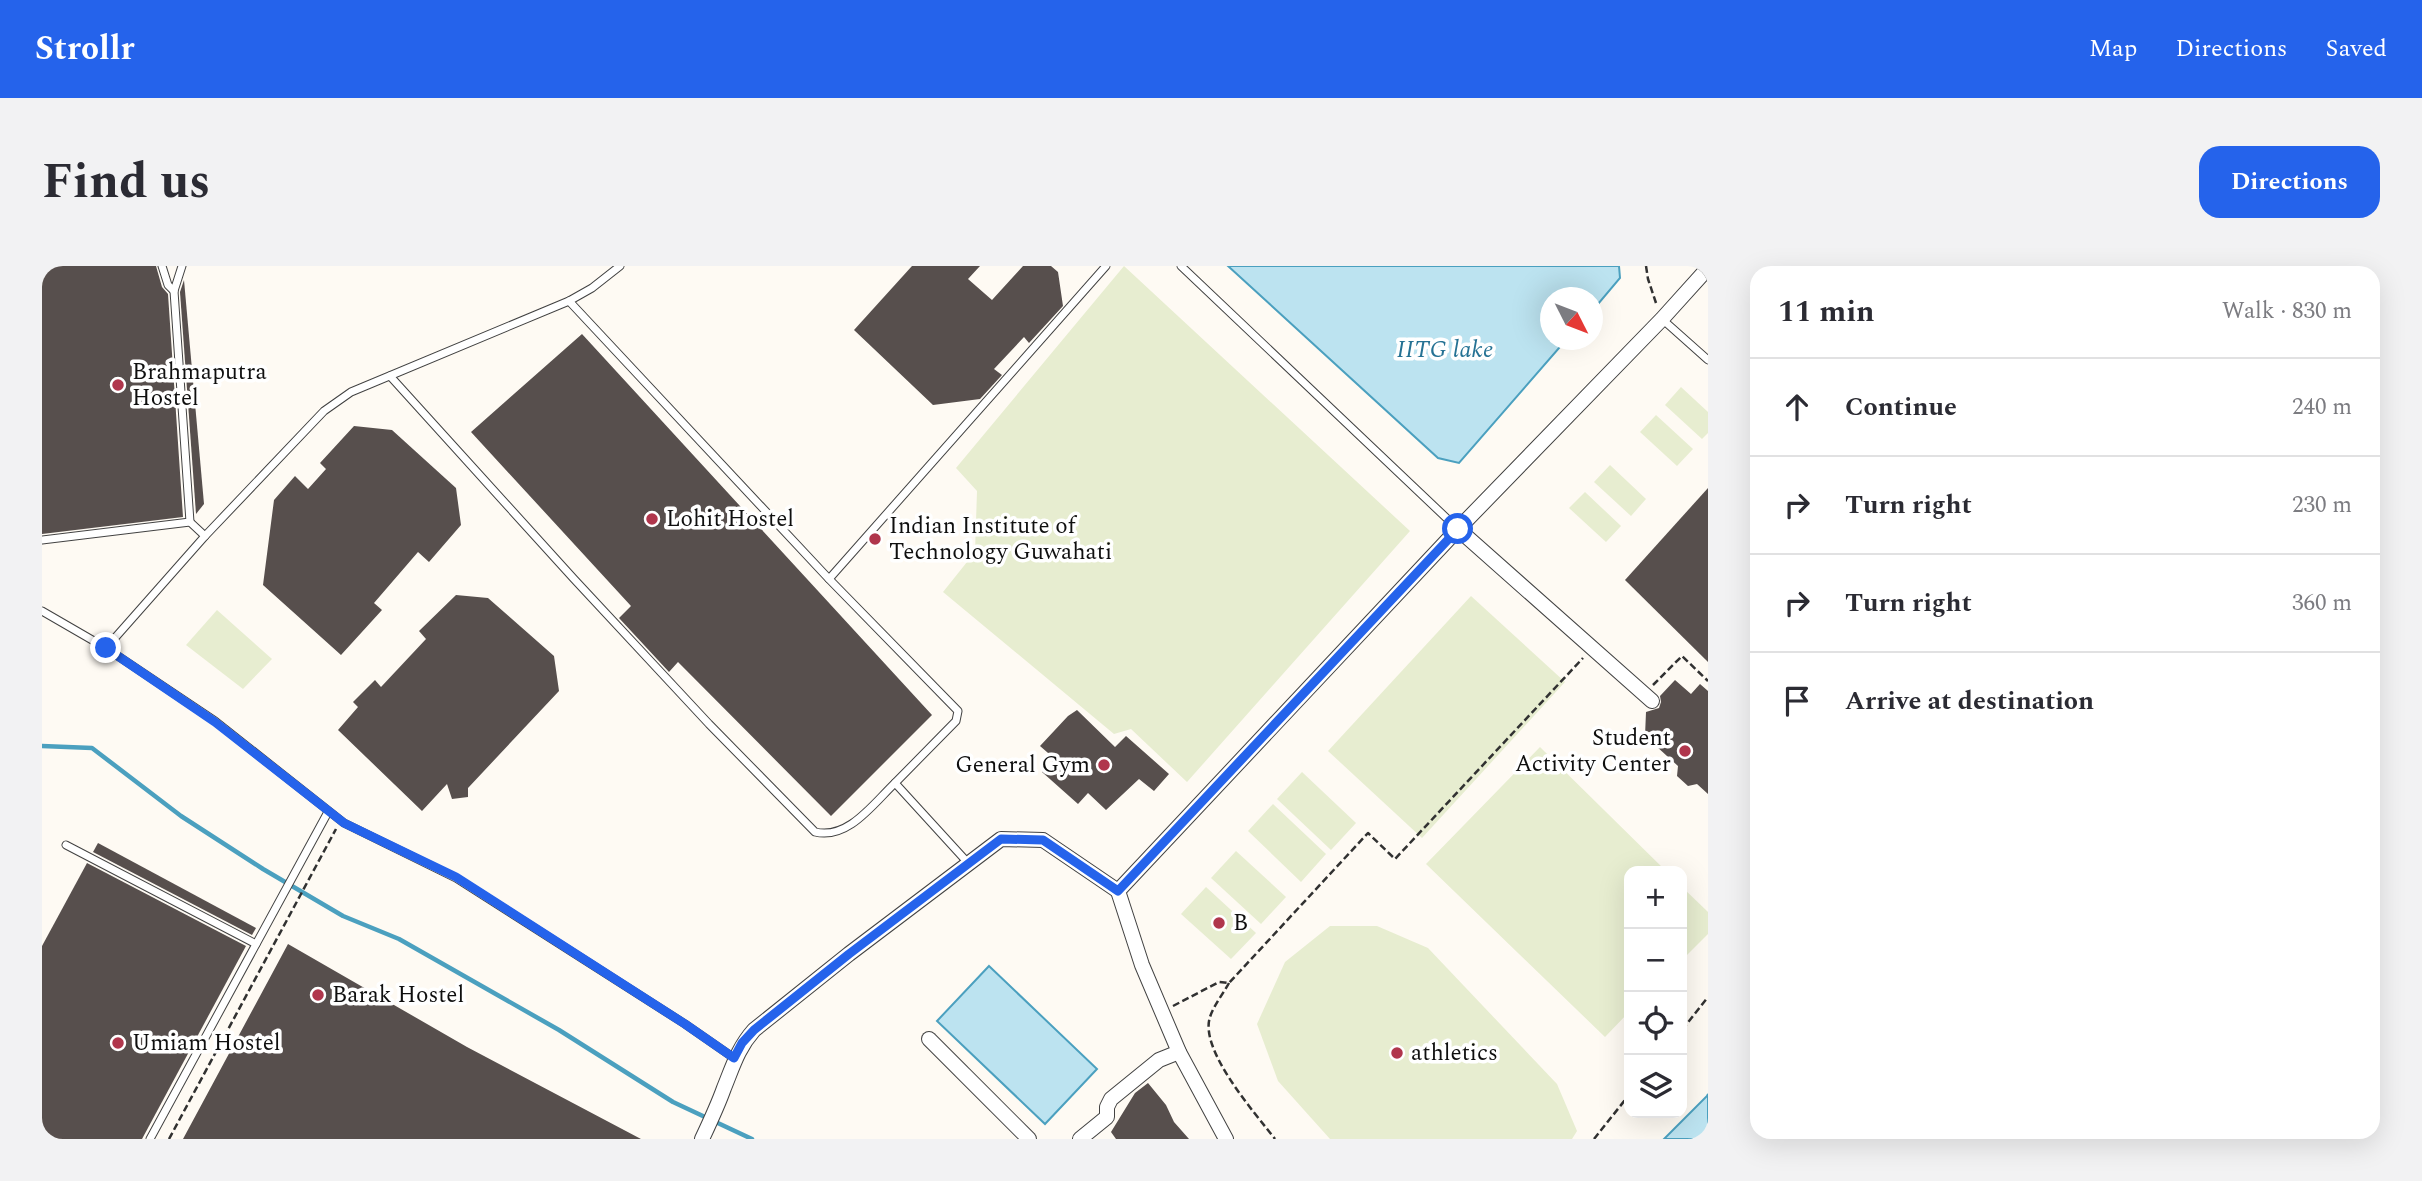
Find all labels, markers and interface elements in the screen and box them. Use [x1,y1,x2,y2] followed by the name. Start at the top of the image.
[35,24,135,74] text: Strollr
[2089,31,2137,67] text: Map
[2175,31,2287,67] text: Directions
[2325,31,2387,67] text: Saved
[42,145,210,220] text: Find us
[2199,146,2380,218] button: Directions
[1540,287,1603,350] north arrow
[1778,289,1875,335] text: 11 min
[2222,294,2352,329] text: Walk · 830 m
[1397,332,1493,368] water label: IITG lake
[132,355,267,416] place label: Brahmaputra Hostel
[110,377,126,393] marker: Brahmaputra Hostel
[1845,387,1957,427] text: Continue
[1778,388,1816,426] icon: ahead
[2292,390,2352,425] text: 240 m
[1845,485,1972,525] text: Turn right
[1778,486,1816,524] icon: right
[2292,488,2352,523] text: 230 m
[666,502,794,537] place label: Lohit Hostel
[889,509,1112,570] place label: Indian Institute of Technology Guwahati
[644,511,660,527] marker: Lohit Hostel
[1442,513,1473,544] route start
[867,531,883,547] marker: Indian Institute of Technology Guwahati
[1845,583,1972,623] text: Turn right
[1778,584,1816,622] icon: right
[2292,586,2352,621] text: 360 m
[90,632,121,663] route end
[1845,681,2094,721] text: Arrive at destination
[1778,682,1816,720] icon: arrive
[1515,721,1671,782] place label: Student Activity Center
[1677,743,1693,759] marker: Student Activity Center
[955,748,1090,783] place label: General Gym
[1096,757,1112,773] marker: General Gym
[1624,866,1687,1118] map controls
[1624,866,1687,929] button: +
[1233,906,1248,941] place label: B
[1211,915,1227,931] marker: B
[1624,929,1687,992] button: −
[332,978,464,1013] place label: Barak Hostel
[310,987,326,1003] marker: Barak Hostel
[1624,992,1687,1055] button: locate
[132,1026,281,1061] place label: Umiam Hostel
[110,1035,126,1051] marker: Umiam Hostel
[1411,1036,1498,1071] place label: athletics
[1389,1045,1405,1061] marker: athletics
[1624,1055,1687,1118] button: layers

